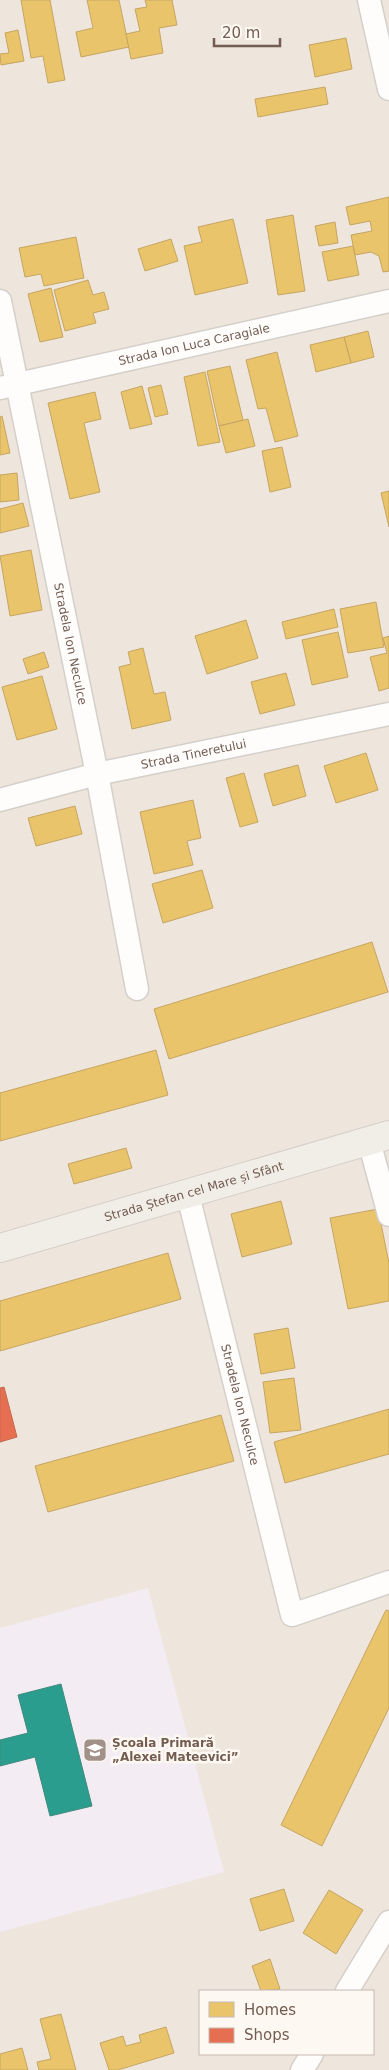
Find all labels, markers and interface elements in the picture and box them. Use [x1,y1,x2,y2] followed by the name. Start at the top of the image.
[214,15,280,47] scale bar
[222,24,260,42] text: 20 m
[117,321,271,368] street label: Strada Ion Luca Caragiale
[51,582,90,706] street label: Stradela Ion Neculce
[140,736,248,772] street label: Strada Tineretului
[103,1159,286,1224] street label: Strada Ștefan cel Mare și Sfânt
[218,1343,262,1467] street label: Stradela Ion Neculce
[112,1736,239,1764] place label: Școala Primară „Alexei Mateevici”
[82,1737,108,1763] school or university icon: Școala Primară „Alexei Mateevici”
[199,1990,374,2055] legend
[244,2001,296,2019] text: Homes
[244,2026,290,2044] text: Shops

